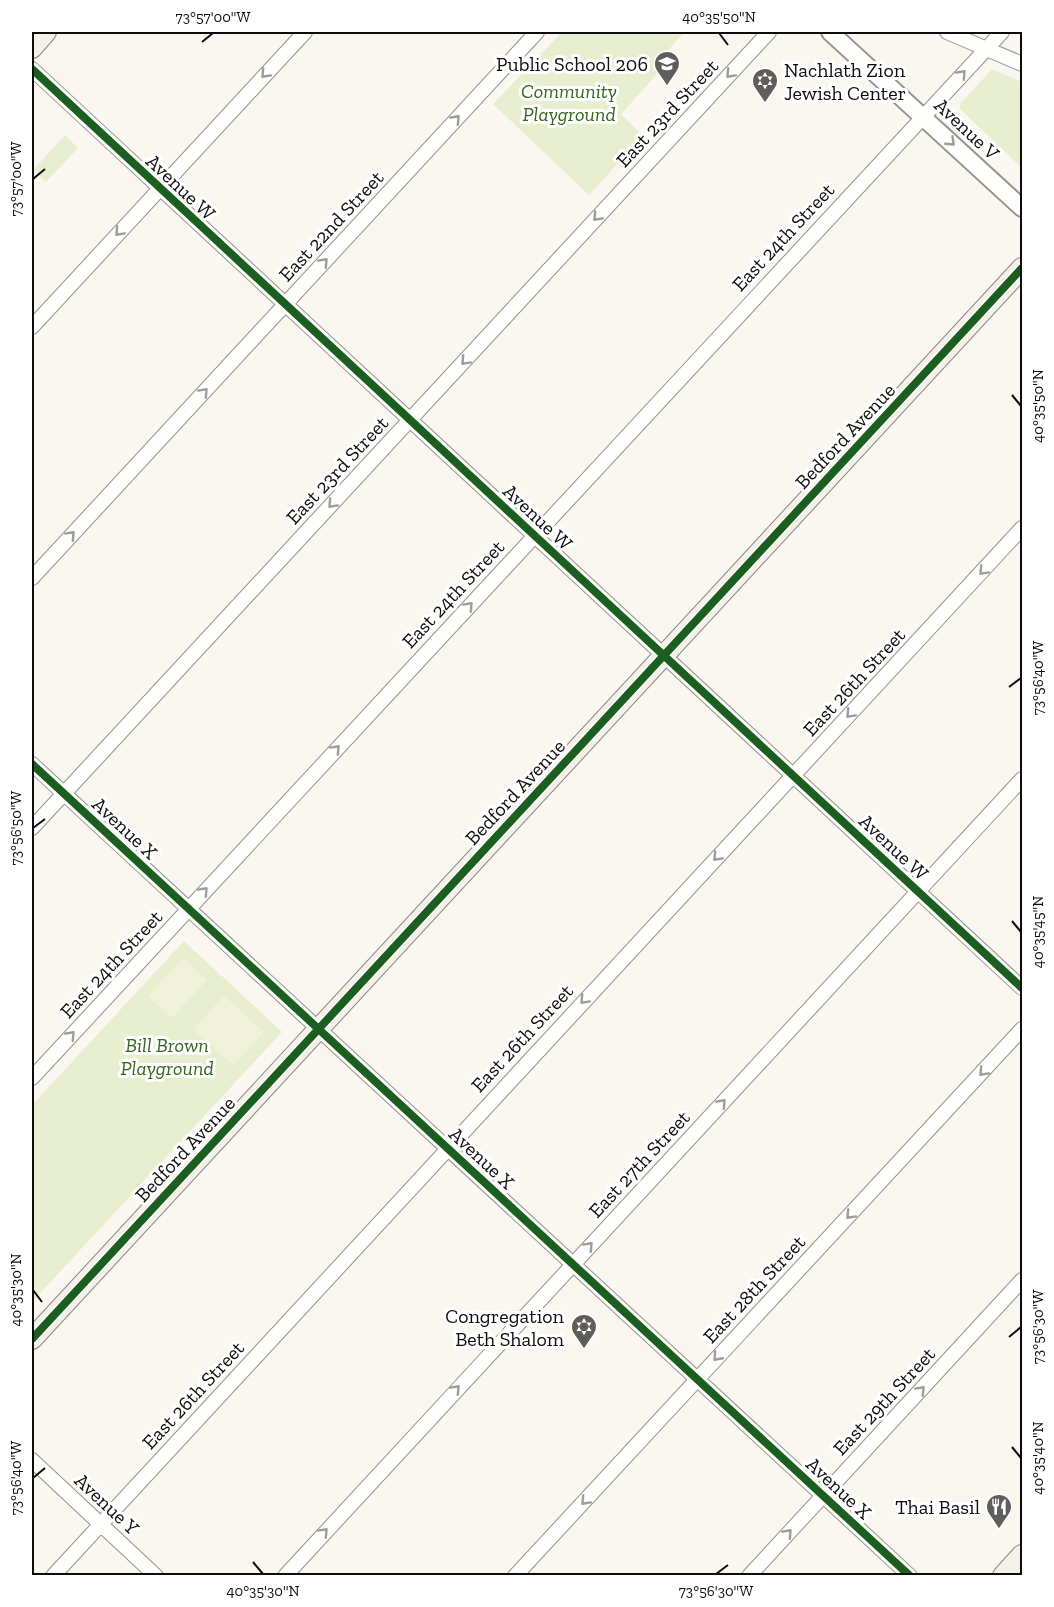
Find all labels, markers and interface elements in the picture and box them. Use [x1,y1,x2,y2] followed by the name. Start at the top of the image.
[176,8,250,26] text: 73°57'00"W
[682,8,756,26] text: 40°35'50"N
[652,49,682,87] school or university icon: Public School 206
[496,52,648,76] place label: Public School 206
[611,54,724,172] street label: East 23rd Street
[784,58,906,105] place label: Nachlath Zion Jewish Center
[750,66,780,104] synagogue icon: Nachlath Zion Jewish Center
[262,67,273,78] one-way arrow
[726,68,737,78] one-way arrow
[955,70,966,81] one-way arrow
[521,79,617,126] park label: Community Playground
[929,93,1005,165] street label: Avenue V
[449,115,460,125] one-way arrow
[944,135,954,146] one-way arrow
[7,142,25,216] text: 73°57'00"W
[141,149,221,225] street label: Avenue W
[274,165,389,286] street label: East 22nd Street
[727,178,840,296] street label: East 24th Street
[593,211,604,221] one-way arrow
[116,225,127,236] one-way arrow
[317,258,328,269] one-way arrow
[461,354,472,364] one-way arrow
[1029,369,1047,443] text: 40°35'50"N
[790,378,900,494] street label: Bedford Avenue
[197,388,208,399] one-way arrow
[281,411,394,529] street label: East 23rd Street
[498,479,578,555] street label: Avenue W
[328,497,339,507] one-way arrow
[64,531,75,542] one-way arrow
[397,535,510,653] street label: East 24th Street
[979,564,990,575] one-way arrow
[462,602,473,613] one-way arrow
[798,623,910,741] street label: East 26th Street
[1029,641,1047,715] text: 73°56'40"W
[846,708,857,718] one-way arrow
[460,734,570,850] street label: Bedford Avenue
[329,745,340,756] one-way arrow
[7,791,25,865] text: 73°56'50"W
[87,792,163,864] street label: Avenue X
[854,809,934,885] street label: Avenue W
[714,850,725,861] one-way arrow
[196,888,207,899] one-way arrow
[1029,896,1047,968] text: 40°35'45"N
[55,905,168,1023] street label: East 24th Street
[466,979,578,1097] street label: East 26th Street
[581,992,592,1003] one-way arrow
[64,1031,75,1041] one-way arrow
[120,1033,214,1080] park label: Bill Brown Playground
[979,1065,990,1076] one-way arrow
[130,1091,240,1207] street label: Bedford Avenue
[715,1100,726,1110] one-way arrow
[583,1105,695,1222] street label: East 27th Street
[444,1122,520,1194] street label: Avenue X
[846,1208,857,1218] one-way arrow
[698,1230,811,1348] street label: East 28th Street
[582,1242,593,1253] one-way arrow
[7,1253,25,1327] text: 40°35'30"N
[1029,1290,1047,1364] text: 73°56'30"W
[445,1304,565,1351] place label: Congregation Beth Shalom
[569,1312,599,1350] synagogue icon: Congregation Beth Shalom
[137,1336,249,1454] street label: East 26th Street
[828,1342,940,1460] street label: East 29th Street
[713,1351,724,1361] one-way arrow
[449,1385,460,1396] one-way arrow
[914,1386,925,1396] one-way arrow
[1029,1421,1047,1495] text: 40°35'40"N
[7,1441,25,1515] text: 73°56'40"W
[801,1452,877,1524] street label: Avenue X
[70,1468,145,1540] street label: Avenue Y
[984,1492,1014,1530] restaurant icon: Thai Basil
[581,1494,592,1504] one-way arrow
[895,1495,980,1519] place label: Thai Basil
[317,1529,328,1539] one-way arrow
[781,1529,792,1540] one-way arrow
[226,1582,300,1600] text: 40°35'30"N
[679,1582,753,1600] text: 73°56'30"W

